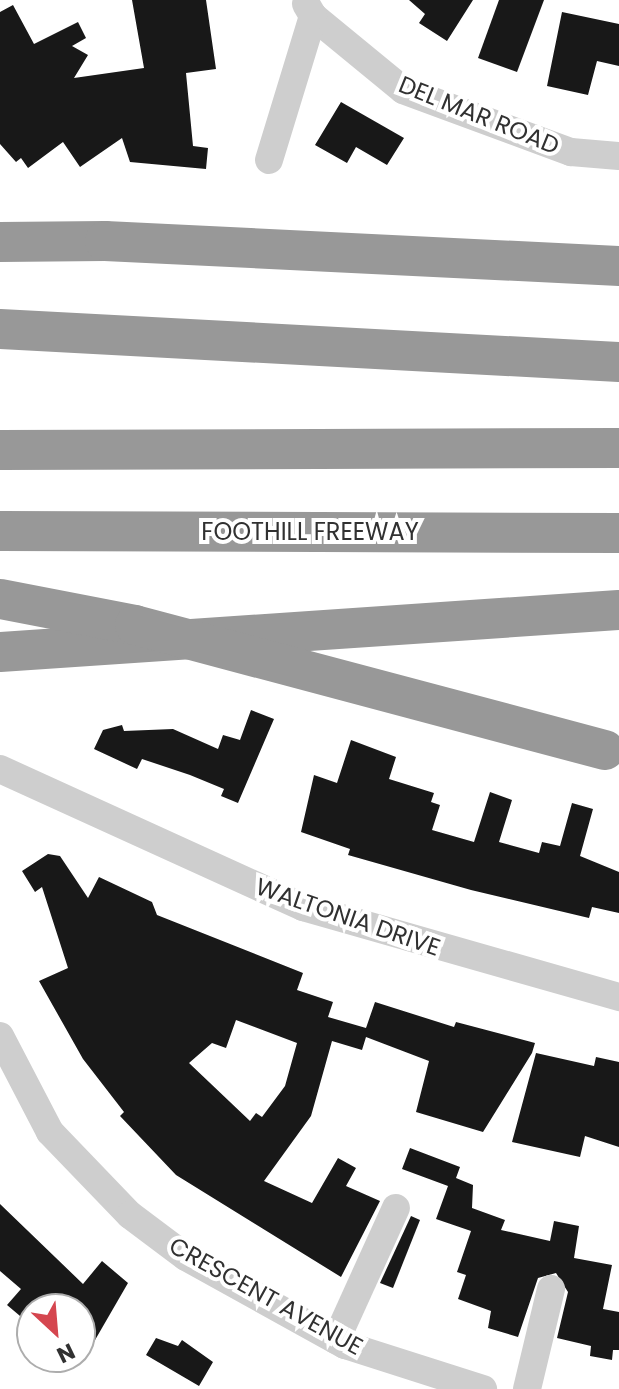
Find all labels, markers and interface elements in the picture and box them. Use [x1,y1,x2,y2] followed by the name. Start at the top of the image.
[395,70,563,160] street label: DEL MAR ROAD
[201,518,419,546] street label: FOOTHILL FREEWAY
[252,872,444,962] street label: WALTONIA DRIVE
[164,1231,368,1361] street label: CRESCENT AVENUE
[16,1293,96,1373] north arrow
[52,1336,80,1371] text: N

